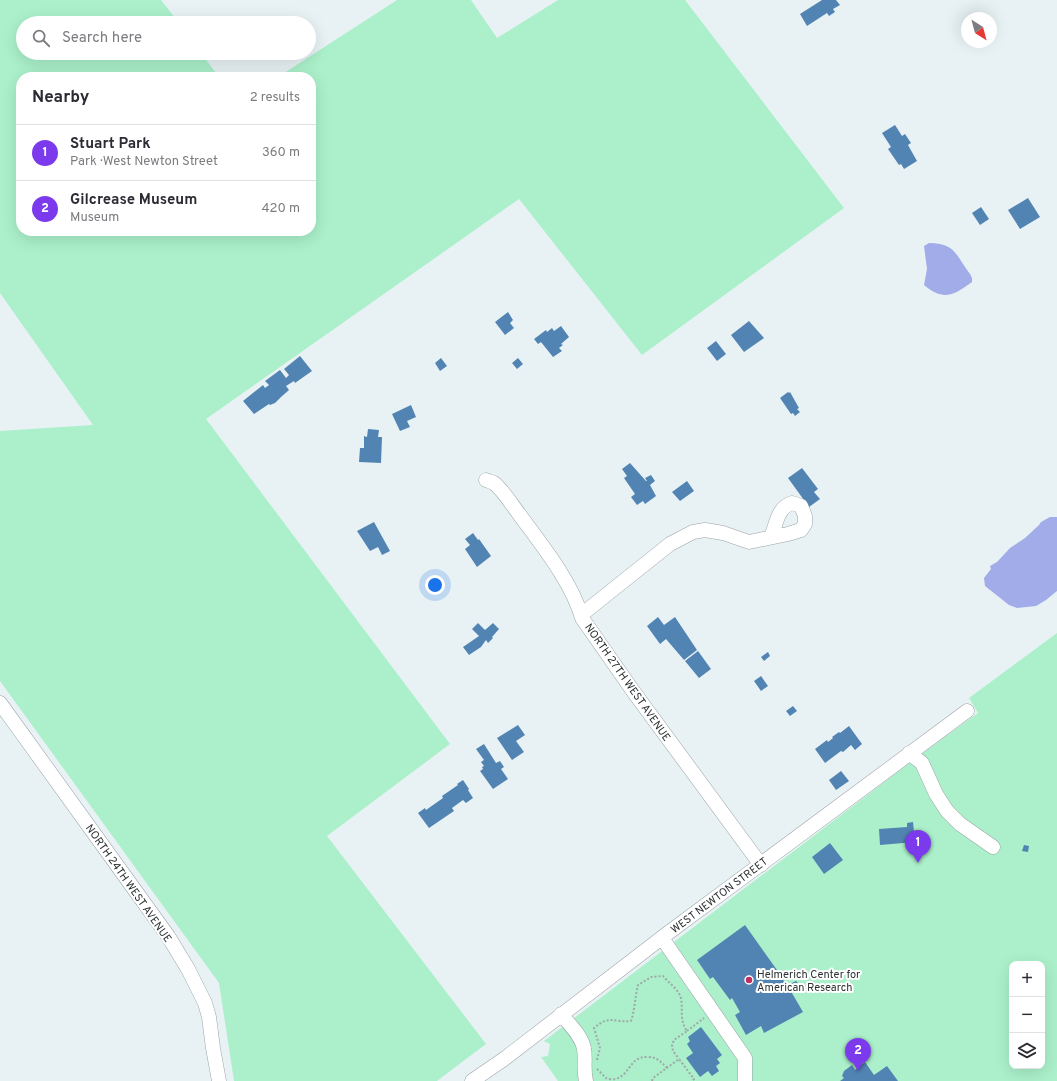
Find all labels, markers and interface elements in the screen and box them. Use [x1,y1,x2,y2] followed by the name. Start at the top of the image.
[961,12,997,48] north arrow
[16,16,316,60] search box
[30,27,52,49] icon: search
[62,29,142,48] text: Search here
[32,87,89,109] text: Nearby
[250,90,300,106] text: 2 results
[70,135,151,154] text: Stuart Park
[42,145,48,161] text: 1
[262,145,300,161] text: 360 m
[70,154,218,170] text: Park · West Newton Street
[70,191,197,210] text: Gilcrease Museum
[41,201,49,217] text: 2
[262,201,300,217] text: 420 m
[70,210,119,226] text: Museum
[425,575,445,595] your location
[581,621,673,744] street label: NORTH 27TH WEST AVENUE
[82,822,174,945] street label: NORTH 24TH WEST AVENUE
[905,830,931,863] pin: 1
[668,855,771,937] street label: WEST NEWTON STREET
[1009,961,1045,1069] map controls
[1009,961,1045,997] button: +
[757,968,861,995] place label: Helmerich Center for American Research
[744,975,754,985] marker: Helmerich Center for American Research
[1009,997,1045,1033] button: −
[1009,1033,1045,1069] button: layers
[845,1038,871,1071] pin: 2

